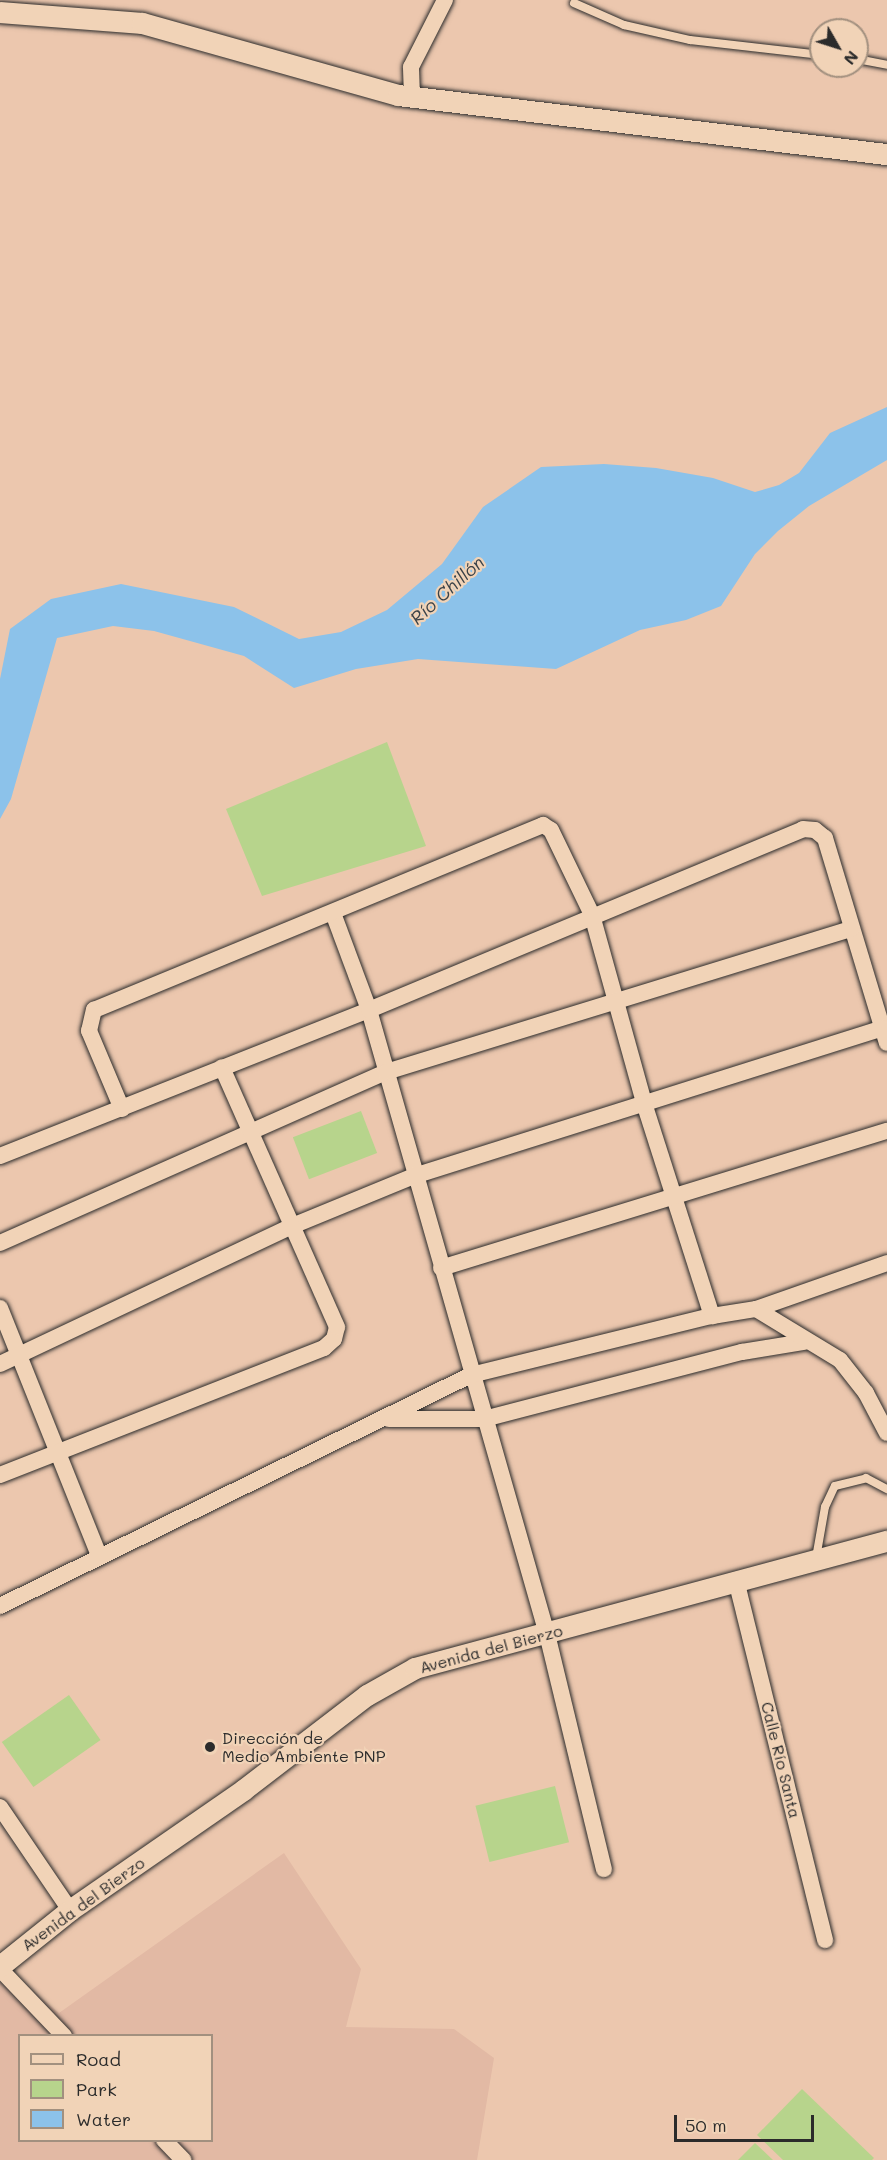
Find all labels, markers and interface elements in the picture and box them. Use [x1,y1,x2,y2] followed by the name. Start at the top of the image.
[809,18,869,78] north arrow
[840,47,864,70] text: N
[406,551,488,629] water label: Río Chillón
[417,1621,565,1677] street label: Avenida del Bierzo
[757,1700,805,1820] street label: Calle Río Santa
[222,1728,385,1766] place label: Dirección de Medio Ambiente PNP
[203,1740,217,1754] marker: Dirección de Medio Ambiente PNP
[18,1853,148,1955] street label: Avenida del Bierzo
[18,2034,213,2142] legend
[76,2047,121,2071] text: Road
[76,2077,117,2101] text: Park
[677,2103,816,2141] scale bar
[76,2107,131,2131] text: Water
[685,2113,727,2137] text: 50 m

